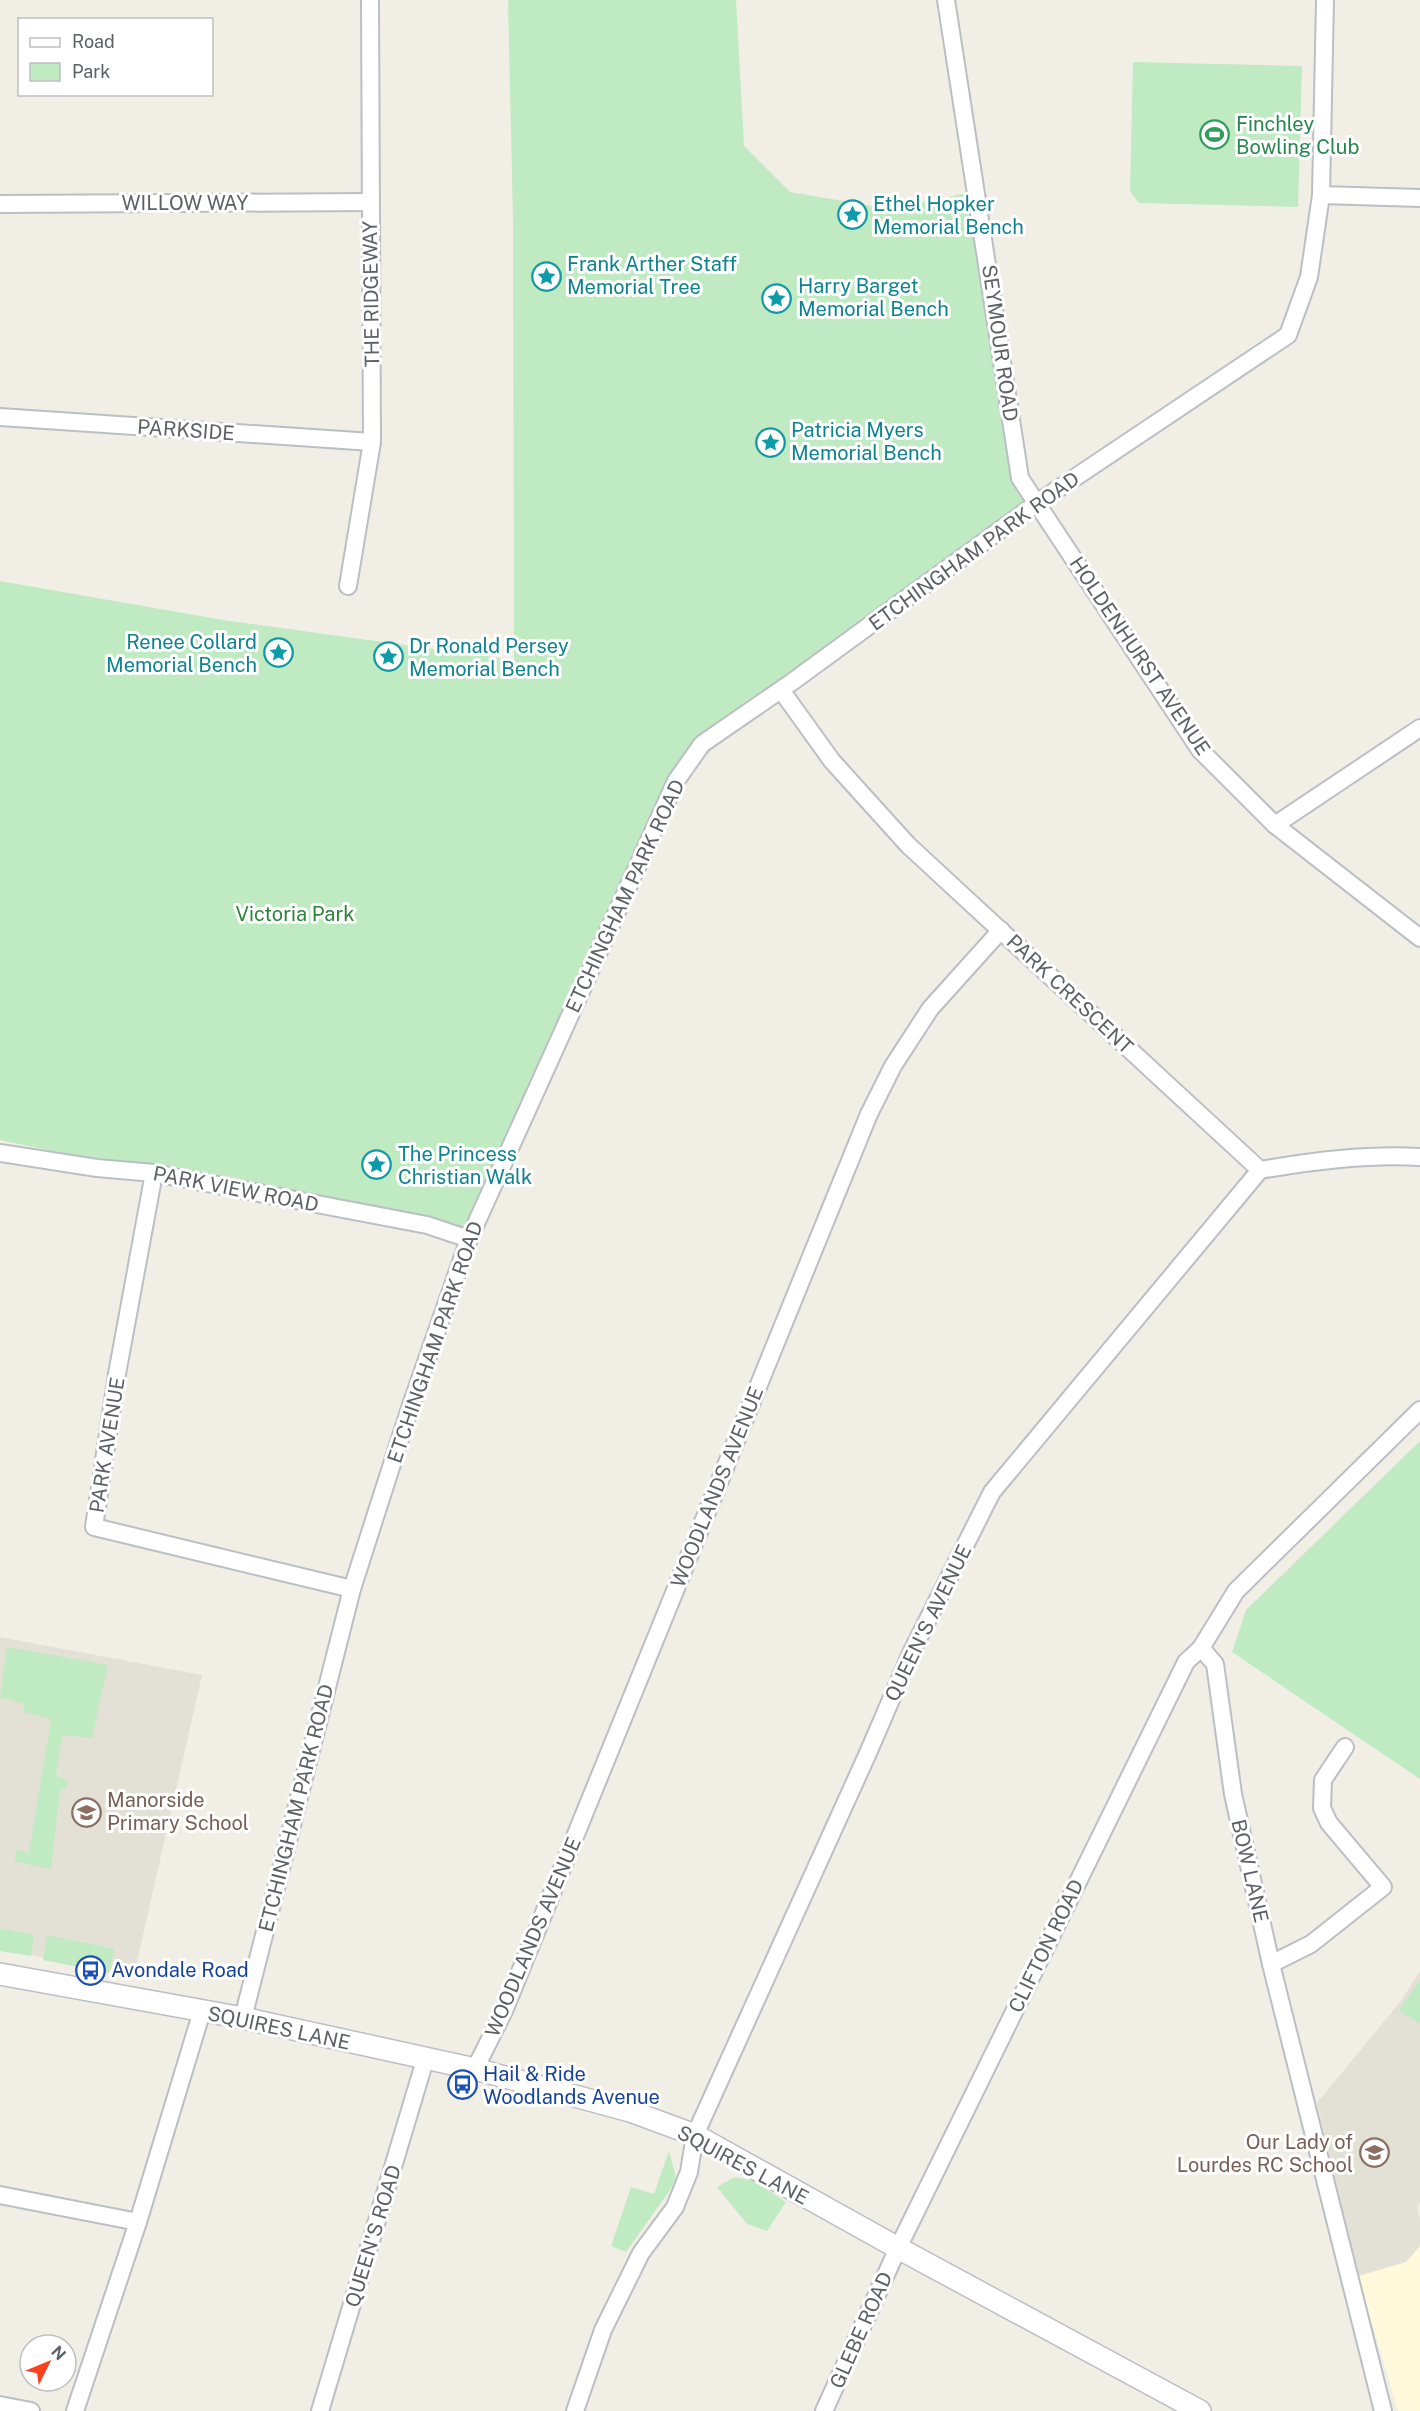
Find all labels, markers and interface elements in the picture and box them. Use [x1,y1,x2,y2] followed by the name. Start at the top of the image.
[18,18,213,96] legend
[72,31,115,52] text: Road
[72,61,110,82] text: Park
[1236,112,1359,159] place label: Finchley Bowling Club
[1199,119,1231,151] sports icon: Finchley Bowling Club
[122,191,248,215] street label: WILLOW WAY
[873,192,1024,239] place label: Ethel Hopker Memorial Bench
[836,199,868,231] place icon: Ethel Hopker Memorial Bench
[358,221,384,367] street label: THE RIDGEWAY
[567,252,737,299] place label: Frank Arther Staff Memorial Tree
[530,260,562,292] place icon: Frank Arther Staff Memorial Tree
[977,263,1023,423] street label: SEYMOUR ROAD
[798,274,949,321] place label: Harry Barget Memorial Bench
[761,282,793,314] place icon: Harry Barget Memorial Bench
[136,415,236,445] street label: PARKSIDE
[791,418,942,465] place label: Patricia Myers Memorial Bench
[754,426,786,458] place icon: Patricia Myers Memorial Bench
[864,467,1084,635] street label: ETCHINGHAM PARK ROAD
[1064,552,1216,760] street label: HOLDENHURST AVENUE
[106,630,257,677] place label: Renee Collard Memorial Bench
[409,634,569,681] place label: Dr Ronald Persey Memorial Bench
[262,637,294,669] place icon: Renee Collard Memorial Bench
[372,641,404,673] place icon: Dr Ronald Persey Memorial Bench
[560,776,690,1016] street label: ETCHINGHAM PARK ROAD
[236,902,354,926] park label: Victoria Park
[1002,929,1138,1059] street label: PARK CRESCENT
[398,1142,532,1189] place label: The Princess Christian Walk
[361,1149,393,1181] place icon: The Princess Christian Walk
[151,1161,321,1217] street label: PARK VIEW ROAD
[382,1218,488,1466] street label: ETCHINGHAM PARK ROAD
[84,1375,130,1515] street label: PARK AVENUE
[666,1383,768,1591] street label: WOODLANDS AVENUE
[880,1541,976,1705] street label: QUEEN'S AVENUE
[254,1682,338,1934] street label: ETCHINGHAM PARK ROAD
[107,1788,249,1835] place label: Manorside Primary School
[70,1796,102,1828] school or university icon: Manorside Primary School
[1226,1817,1274,1925] street label: BOW LANE
[480,1834,586,2040] street label: WOODLANDS AVENUE
[1003,1876,1089,2016] street label: CLIFTON ROAD
[74,1954,106,1986] bus stop icon: Avondale Road
[111,1958,249,1982] place label: Avondale Road
[205,2001,353,2055] street label: SQUIRES LANE
[483,2062,660,2109] place label: Hail & Ride Woodlands Avenue
[446,2069,478,2101] bus stop icon: Hail & Ride Woodlands Avenue
[673,2120,813,2210] street label: SQUIRES LANE
[1177,2130,1353,2177] place label: Our Lady of Lourdes RC School
[1358,2137,1390,2169] school or university icon: Our Lady of Lourdes RC School
[340,2162,406,2310] street label: QUEEN'S ROAD
[825,2268,897,2392] street label: GLEBE ROAD
[18,2333,78,2393] north arrow
[47,2342,70,2364] text: N

